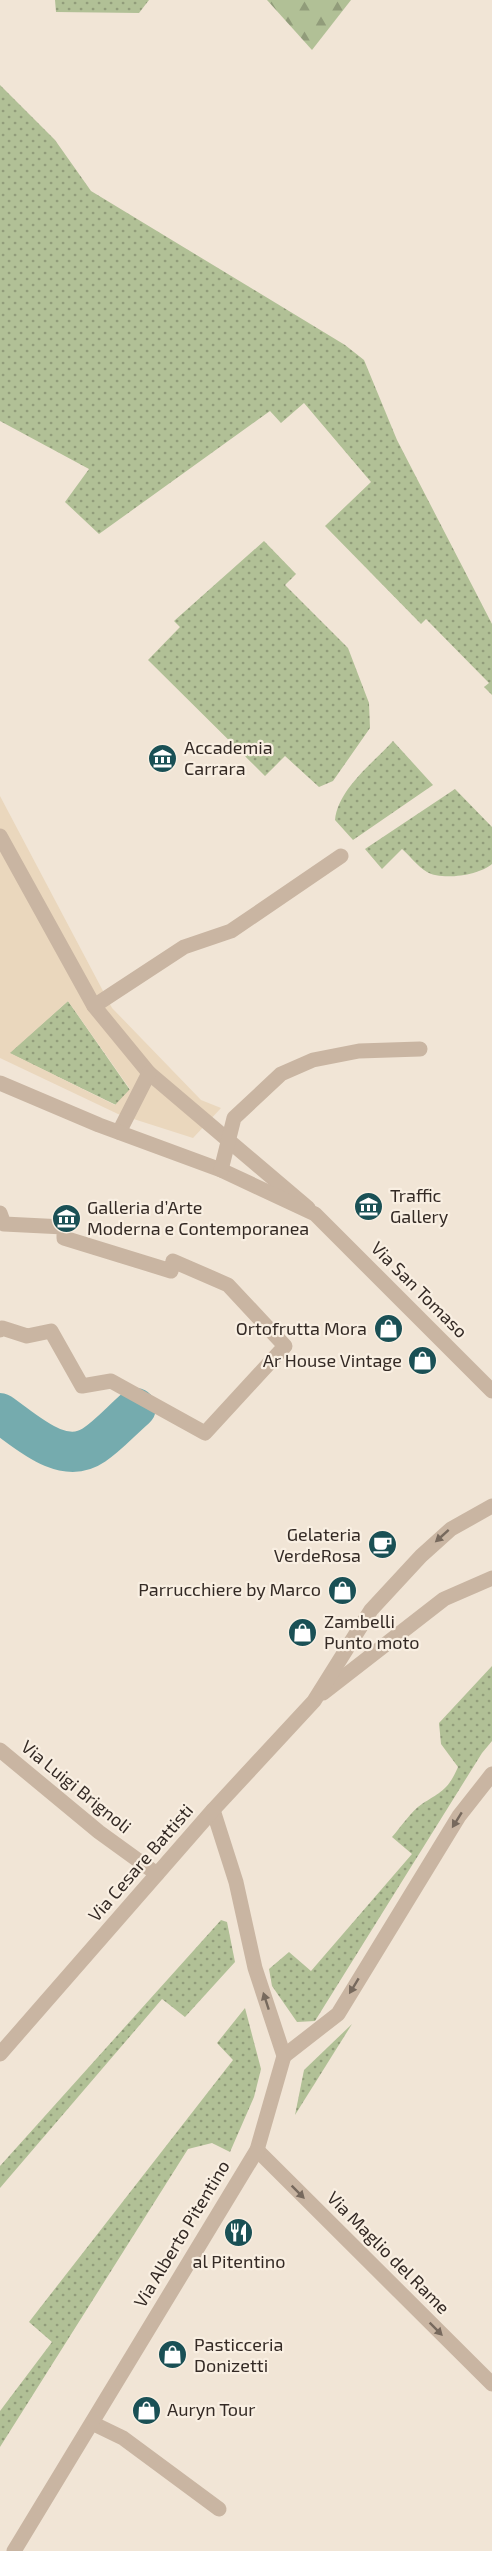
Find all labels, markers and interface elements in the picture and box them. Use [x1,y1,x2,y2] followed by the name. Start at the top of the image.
[184,736,273,779] place label: Accademia Carrara
[147,742,179,774] museum icon: Accademia Carrara
[390,1184,449,1227] place label: Traffic Gallery
[353,1190,385,1222] museum icon: Traffic Gallery
[87,1196,309,1239] place label: Galleria d’Arte Moderna e Contemporanea
[50,1202,82,1234] museum icon: Galleria d’Arte Moderna e Contemporanea
[367,1237,472,1342] street label: Via San Tomaso
[372,1313,404,1345] shop icon: Ortofrutta Mora
[236,1317,367,1339] place label: Ortofrutta Mora
[407,1345,439,1377] shop icon: Ar House Vintage
[263,1349,402,1371] place label: Ar House Vintage
[274,1523,361,1566] place label: Gelateria VerdeRosa
[366,1529,398,1561] cafe icon: Gelateria VerdeRosa
[435,1529,450,1543] one-way arrow
[326,1574,358,1606] shop icon: Parrucchiere by Marco
[138,1578,321,1600] place label: Parrucchiere by Marco
[324,1610,420,1653] place label: Zambelli Punto moto
[287,1616,319,1648] shop icon: Zambelli Punto moto
[17,1735,136,1837] street label: Via Luigi Brignoli
[83,1799,197,1926] street label: Via Cesare Battisti
[451,1812,462,1828] one-way arrow
[349,1978,360,1994] one-way arrow
[261,1992,270,2010] one-way arrow
[129,2156,234,2311] street label: Via Alberto Pitentino
[290,2184,304,2198] one-way arrow
[323,2186,455,2318] street label: Via Maglio del Rame
[223,2217,255,2249] restaurant icon: al Pitentino
[193,2250,285,2272] place label: al Pitentino
[429,2321,443,2335] one-way arrow
[194,2333,283,2376] place label: Pasticceria Donizetti
[157,2339,189,2371] shop icon: Pasticceria Donizetti
[130,2394,162,2426] shop icon: Auryn Tour
[167,2398,255,2420] place label: Auryn Tour

